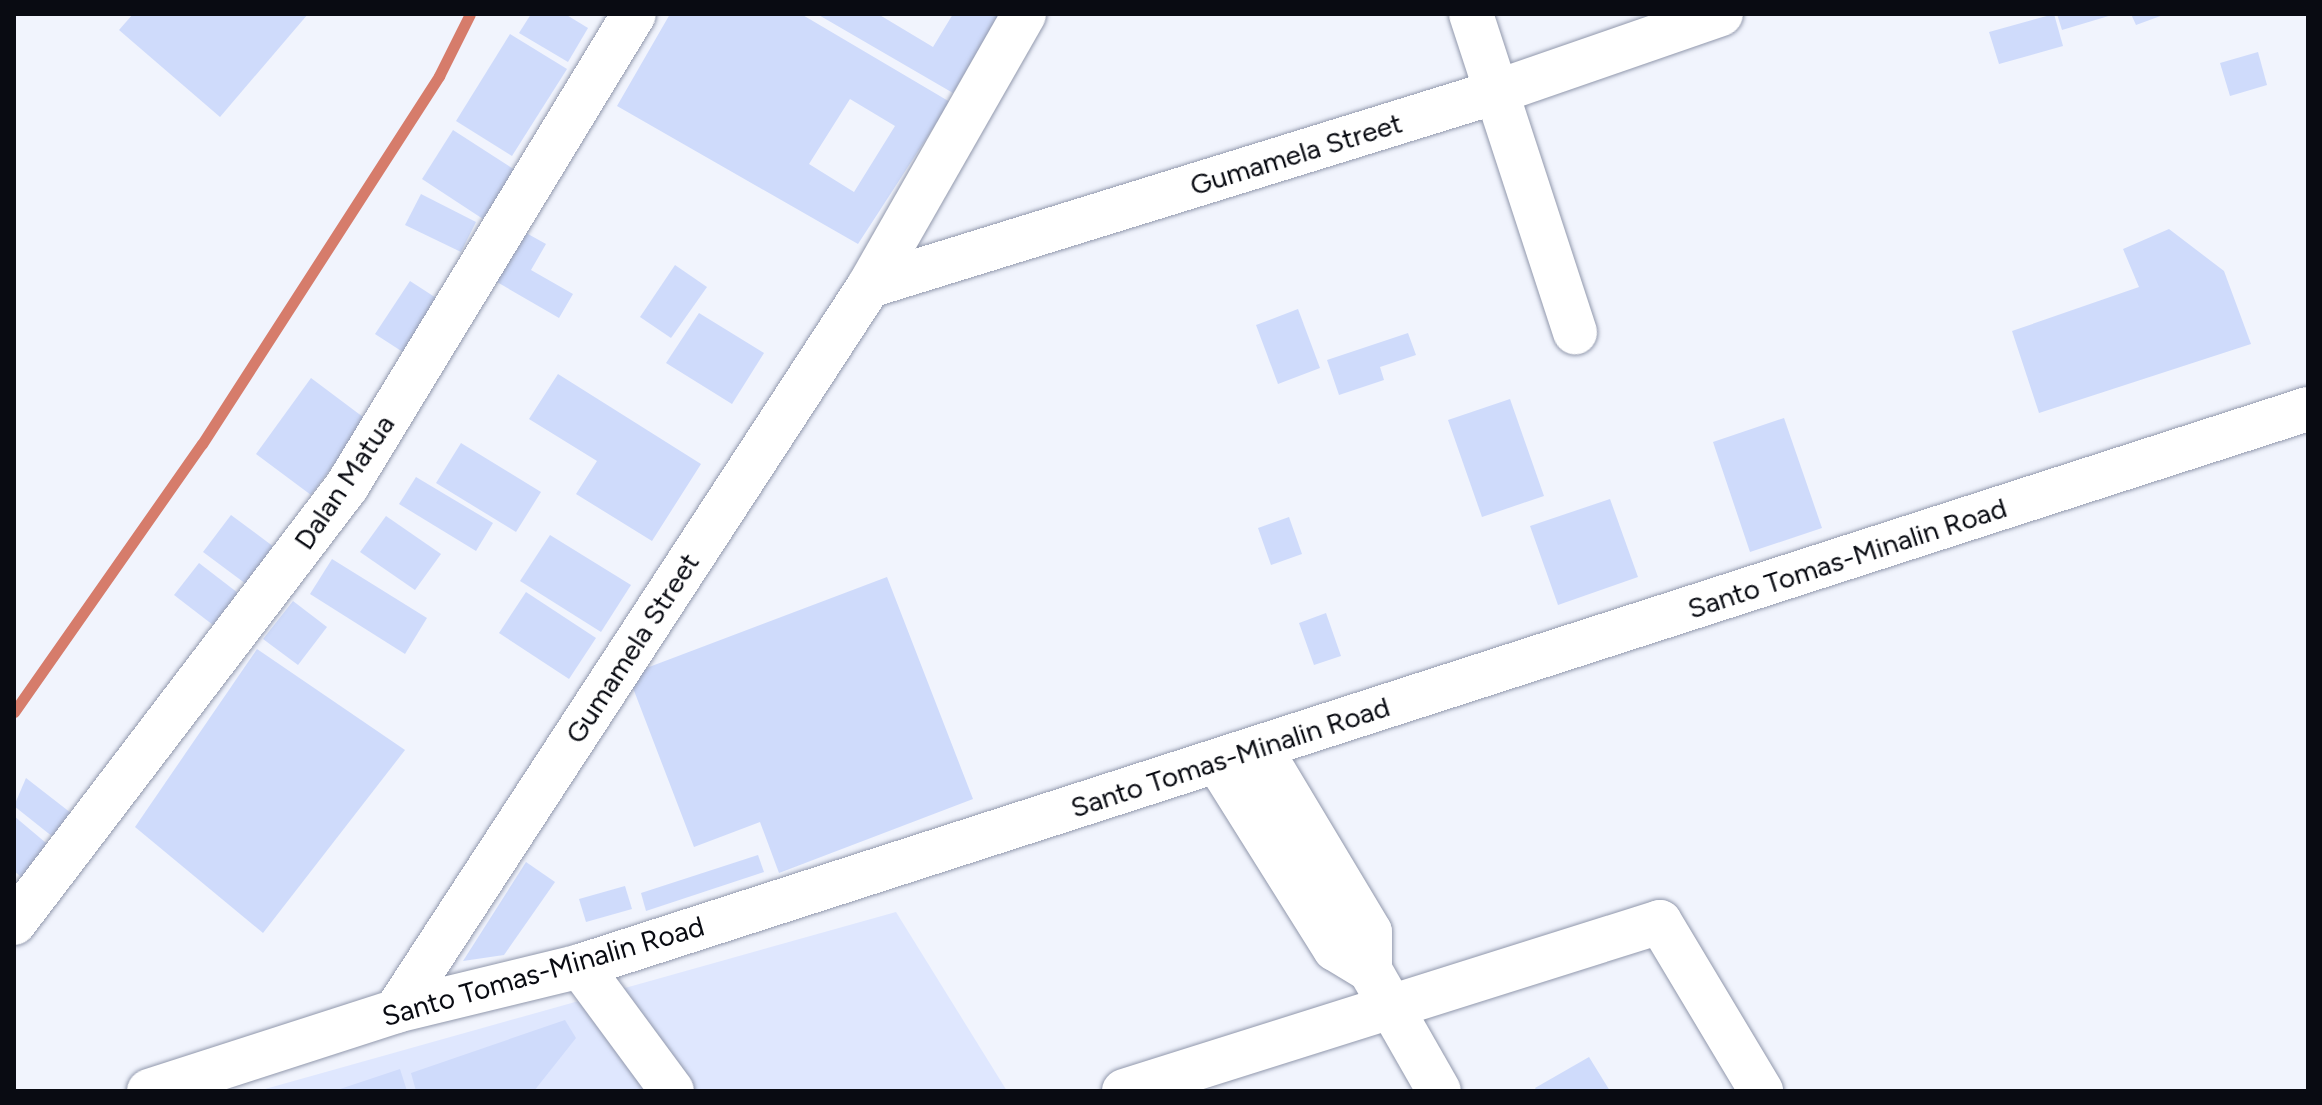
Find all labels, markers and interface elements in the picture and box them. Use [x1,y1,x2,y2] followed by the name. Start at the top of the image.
[1186,106,1406,202] street label: Gumamela Street
[287,408,401,556] street label: Dalan Matua
[1683,491,2011,625] street label: Santo Tomas-Minalin Road
[558,547,706,749] street label: Gumamela Street
[1066,690,1394,824] street label: Santo Tomas-Minalin Road
[378,909,708,1033] street label: Santo Tomas-Minalin Road

